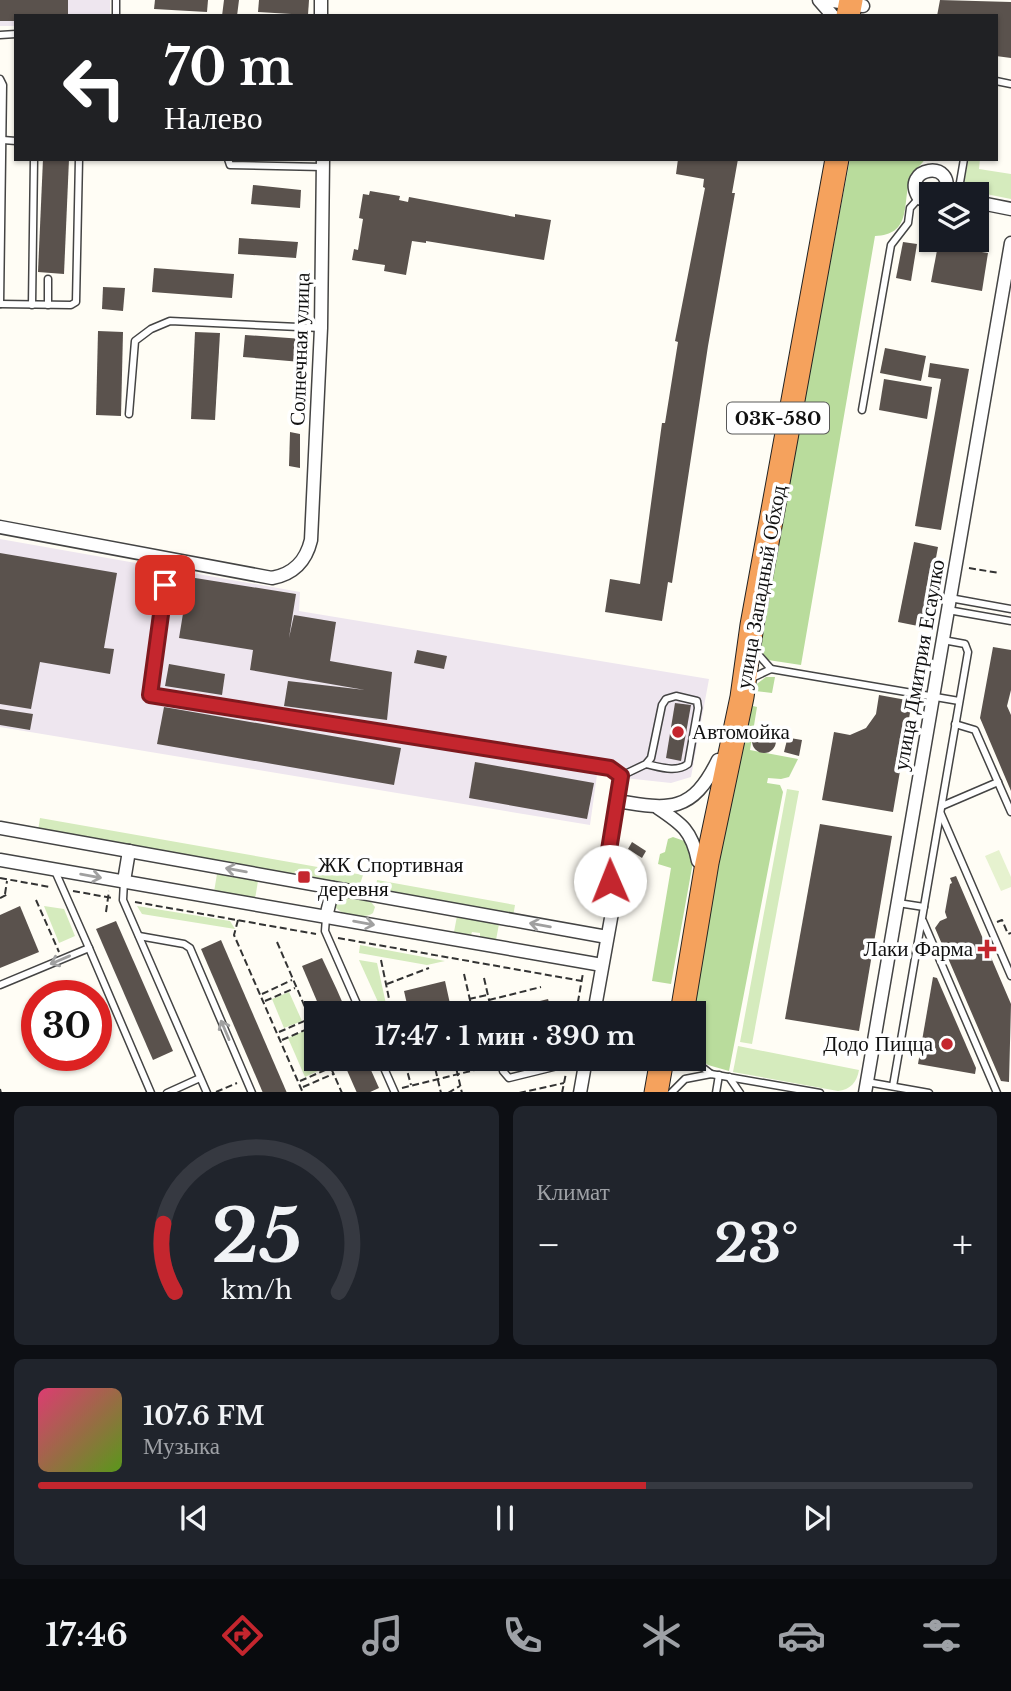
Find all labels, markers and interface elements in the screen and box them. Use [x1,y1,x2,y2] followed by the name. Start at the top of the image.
[164,37,294,98] text: 70 m
[49,42,140,133] icon: left
[164,98,263,138] text: Налево
[919,182,989,252] map controls
[919,182,989,252] button: layers
[284,271,316,426] street label: Солнечная улица
[727,402,829,434] road number: 03К-580
[730,483,792,691] street label: улица Западный Обход
[135,555,195,615] pin
[888,557,950,773] street label: улица Дмитрия Есаулко
[146,566,184,604] icon: arrive
[692,719,790,745] place label: Автомойка
[670,724,686,740] marker: Автомойка
[573,844,647,918] position arrow
[318,852,464,902] place label: ЖК Спортивная деревня
[225,863,248,877] one-way arrow
[296,869,312,885] marker: ЖК Спортивная деревня
[79,870,102,883] one-way arrow
[352,917,375,930] one-way arrow
[529,918,552,931] one-way arrow
[863,936,974,962] place label: Лаки Фарма
[979,941,995,957] marker: Лаки Фарма
[49,955,71,968] one-way arrow
[21,980,112,1071] speed limit sign: 30
[218,1020,231,1041] one-way arrow
[375,1020,635,1052] text: 17:47 · 1 мин · 390 m
[823,1031,934,1057] place label: Додо Пицца
[939,1036,955,1052] marker: Додо Пицца
[537,1178,610,1206] text: Климат
[211,1191,302,1282] text: 25
[714,1212,799,1276] text: 23°
[537,1221,561,1268] text: −
[952,1221,973,1268] text: +
[221,1274,292,1305] text: km/h
[143,1400,264,1432] text: 107.6 FM
[143,1432,220,1460] text: Музыка
[175,1499,213,1537] icon: previous
[486,1499,524,1537] icon: pause
[798,1499,836,1537] icon: next
[218,1611,267,1660] icon: directions
[358,1611,407,1660] icon: music
[498,1611,547,1660] icon: phone
[637,1611,686,1660] icon: climate
[777,1611,826,1660] icon: car
[917,1611,966,1660] icon: filters
[45,1615,128,1655] text: 17:46

